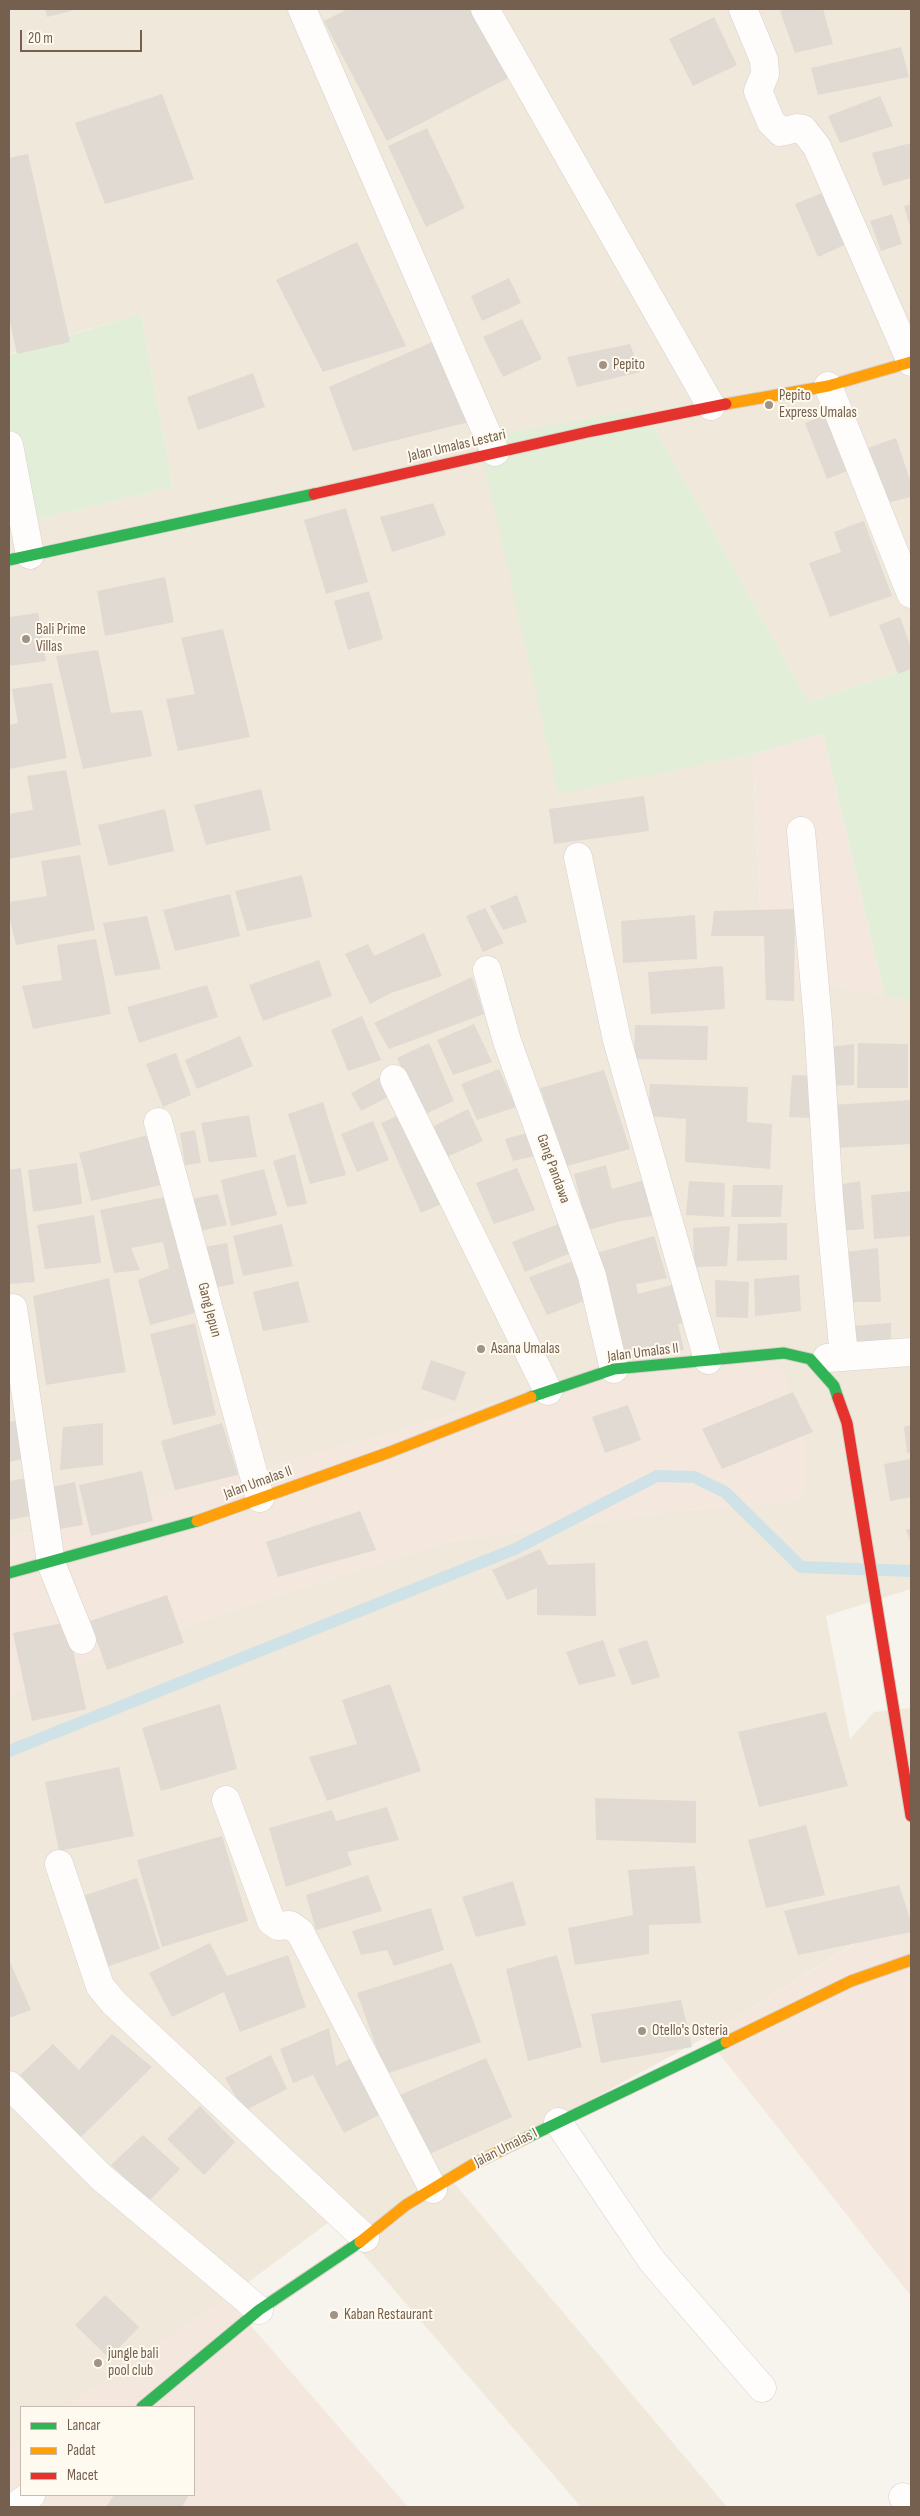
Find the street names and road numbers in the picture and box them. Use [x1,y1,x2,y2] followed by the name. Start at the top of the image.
[406,426,508,466] street label: Jalan Umalas Lestari
[532,1132,574,1206] street label: Gang Pandawa
[193,1281,225,1339] street label: Gang Jepun
[606,1340,680,1366] street label: Jalan Umalas II
[221,1462,295,1504] street label: Jalan Umalas II
[471,2124,541,2172] street label: Jalan Umalas I

